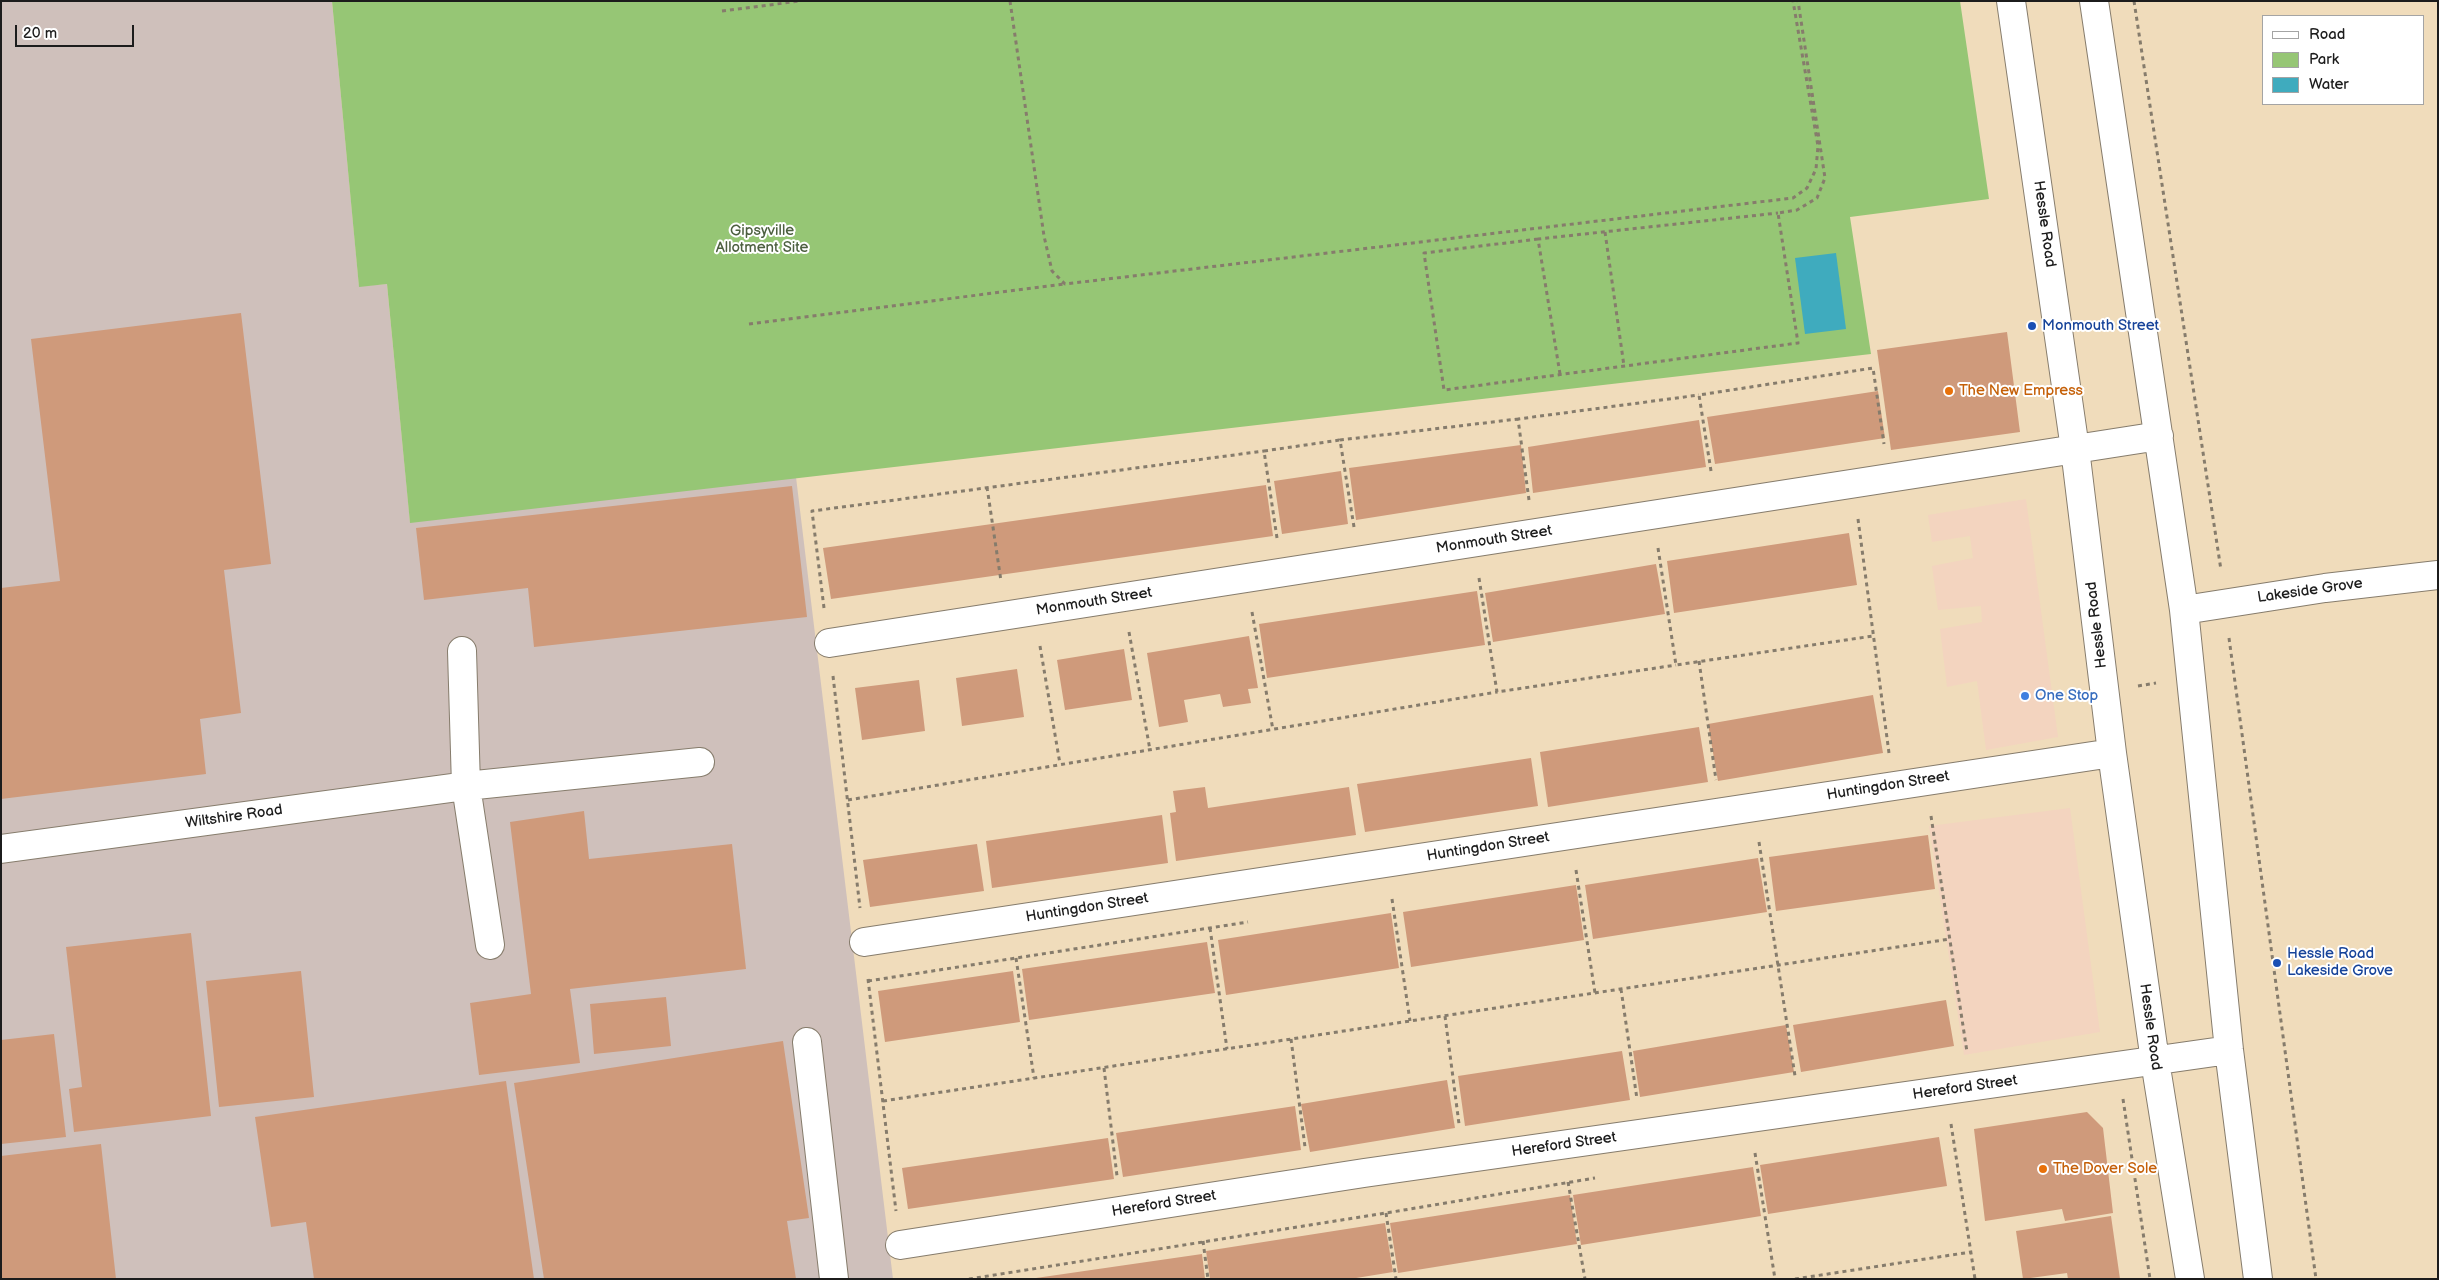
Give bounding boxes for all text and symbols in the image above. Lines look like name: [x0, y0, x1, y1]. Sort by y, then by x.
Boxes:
scale bar: [18, 15, 136, 47]
legend: [2262, 15, 2424, 105]
text: 20 m: [23, 24, 57, 43]
text: Road: [2309, 25, 2345, 44]
text: Park: [2309, 50, 2339, 69]
text: Water: [2309, 75, 2349, 94]
street label: Hessle Road: [2029, 180, 2059, 268]
park label: Gipsyville Allotment Site: [716, 222, 808, 257]
place label: Monmouth Street: [2042, 317, 2159, 335]
marker: Monmouth Street: [2026, 320, 2038, 332]
place label: The New Empress: [1959, 382, 2083, 400]
marker: The New Empress: [1943, 385, 1955, 397]
street label: Monmouth Street: [1435, 522, 1553, 558]
street label: Lakeside Grove: [2256, 575, 2364, 607]
street label: Hessle Road: [2083, 581, 2111, 669]
street label: Monmouth Street: [1035, 584, 1153, 620]
place label: One Stop: [2035, 687, 2098, 705]
marker: One Stop: [2019, 690, 2031, 702]
street label: Huntingdon Street: [1825, 767, 1951, 805]
street label: Wiltshire Road: [184, 801, 284, 833]
street label: Huntingdon Street: [1425, 828, 1551, 866]
street label: Huntingdon Street: [1024, 889, 1150, 927]
place label: Hessle Road Lakeside Grove: [2287, 945, 2393, 980]
marker: Hessle Road Lakeside Grove: [2271, 957, 2283, 969]
street label: Hessle Road: [2135, 983, 2165, 1071]
street label: Hereford Street: [1912, 1072, 2018, 1104]
street label: Hereford Street: [1511, 1129, 1617, 1161]
place label: The Dover Sole: [2053, 1160, 2157, 1178]
marker: The Dover Sole: [2037, 1163, 2049, 1175]
street label: Hereford Street: [1111, 1187, 1217, 1221]

